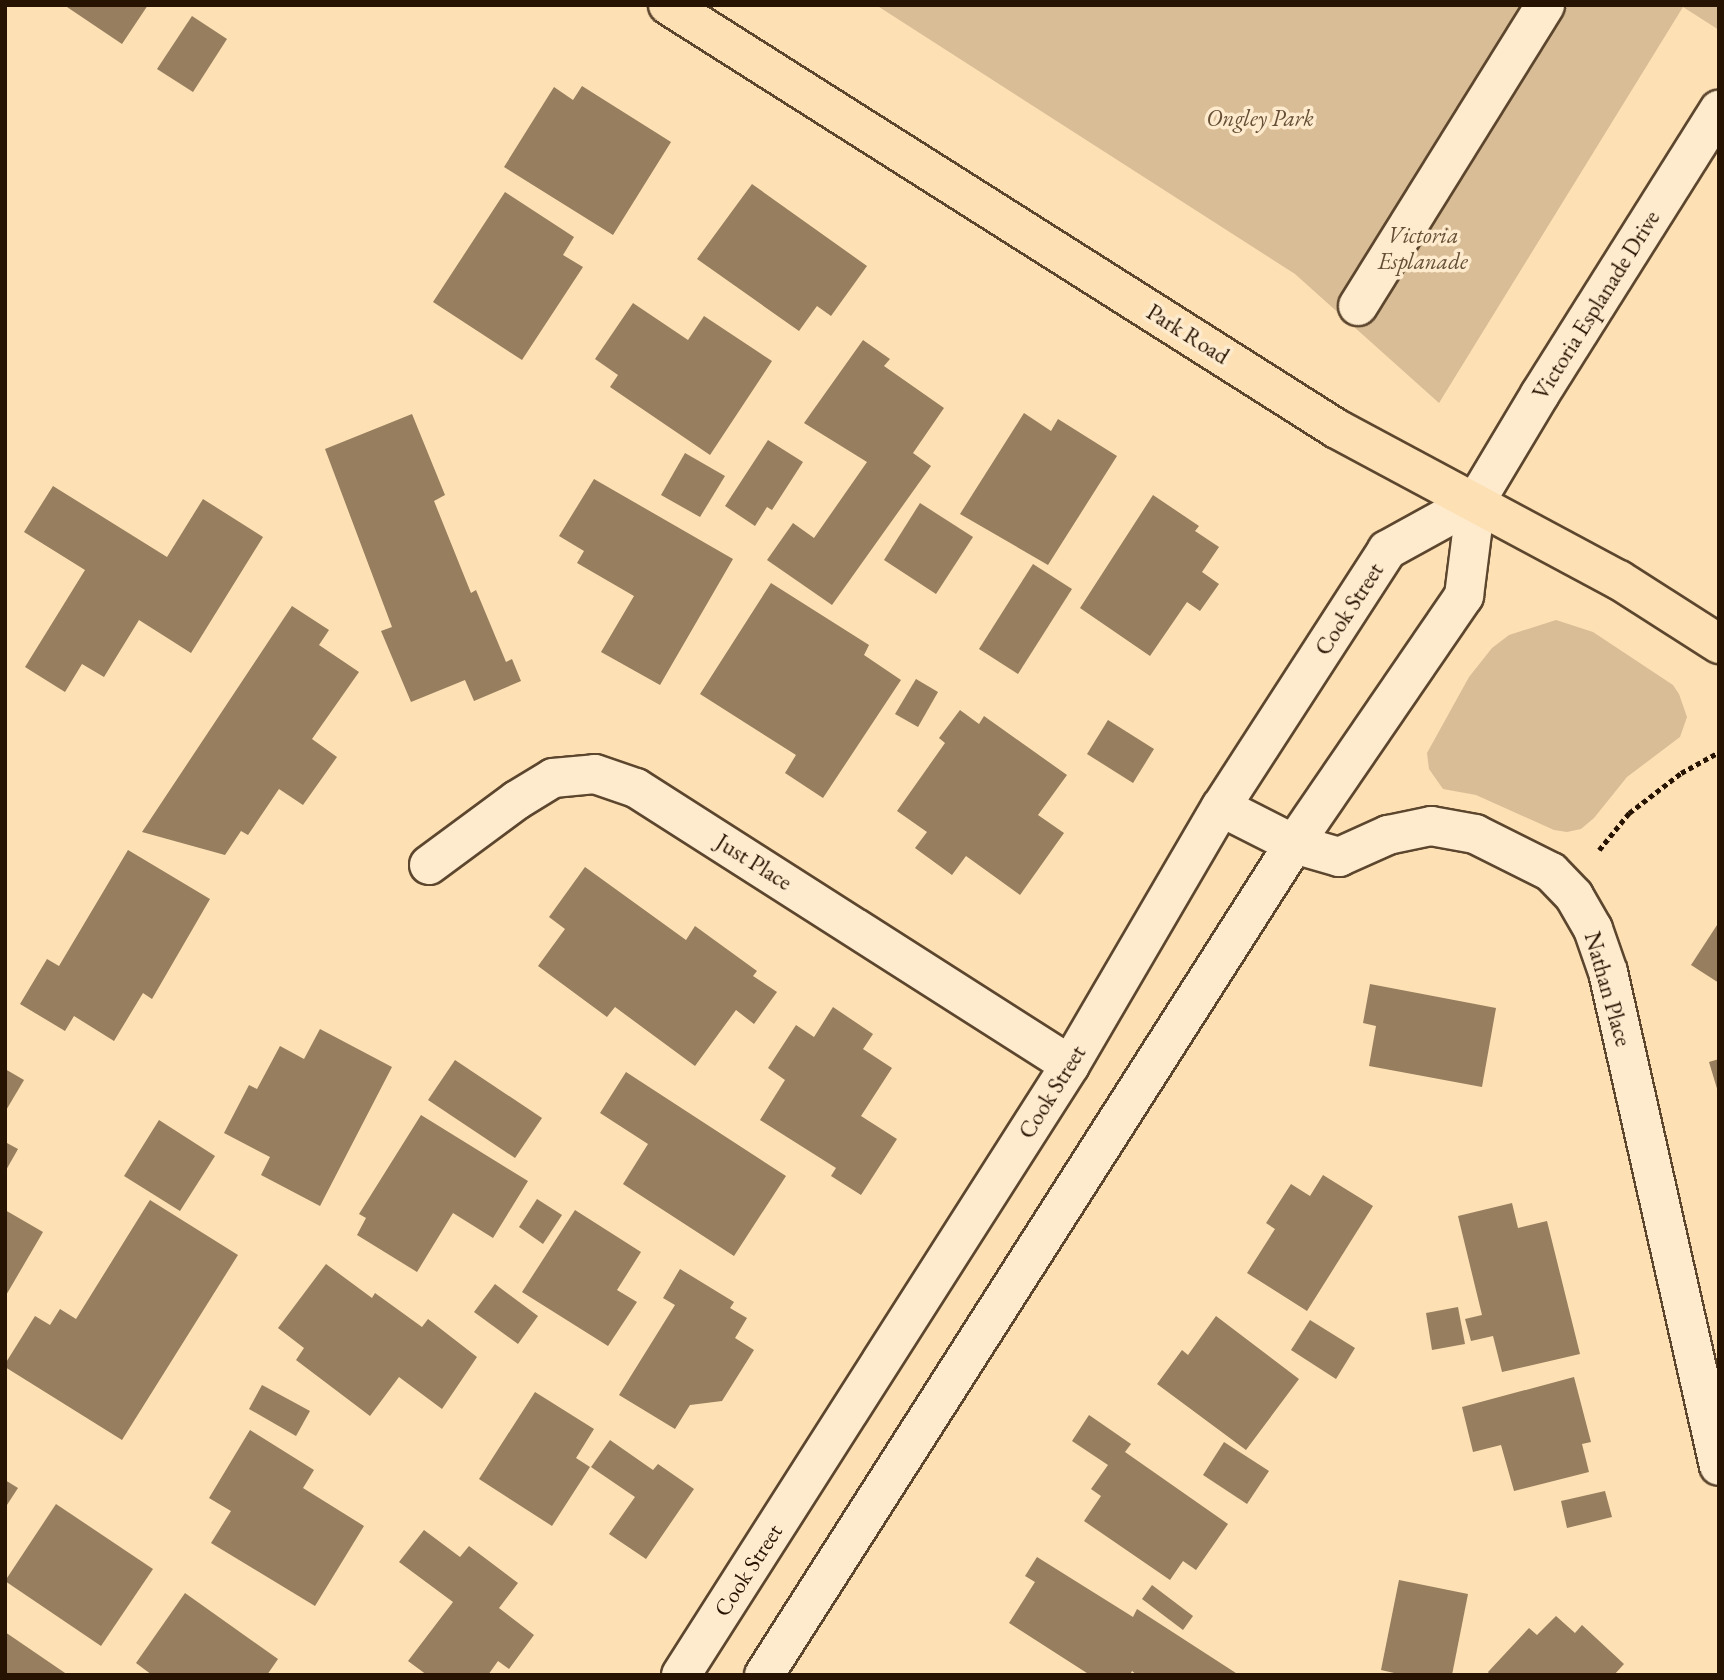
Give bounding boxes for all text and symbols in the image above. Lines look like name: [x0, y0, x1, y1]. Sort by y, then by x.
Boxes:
park label: Ongley Park: [1206, 104, 1314, 132]
street label: Victoria Esplanade Drive: [1527, 205, 1665, 405]
park label: Victoria Esplanade: [1378, 221, 1468, 275]
street label: Park Road: [1142, 298, 1234, 370]
street label: Cook Street: [1309, 558, 1389, 660]
street label: Just Place: [711, 828, 797, 896]
street label: Nathan Place: [1579, 929, 1637, 1049]
street label: Cook Street: [1013, 1040, 1091, 1144]
street label: Cook Street: [708, 1519, 788, 1621]

